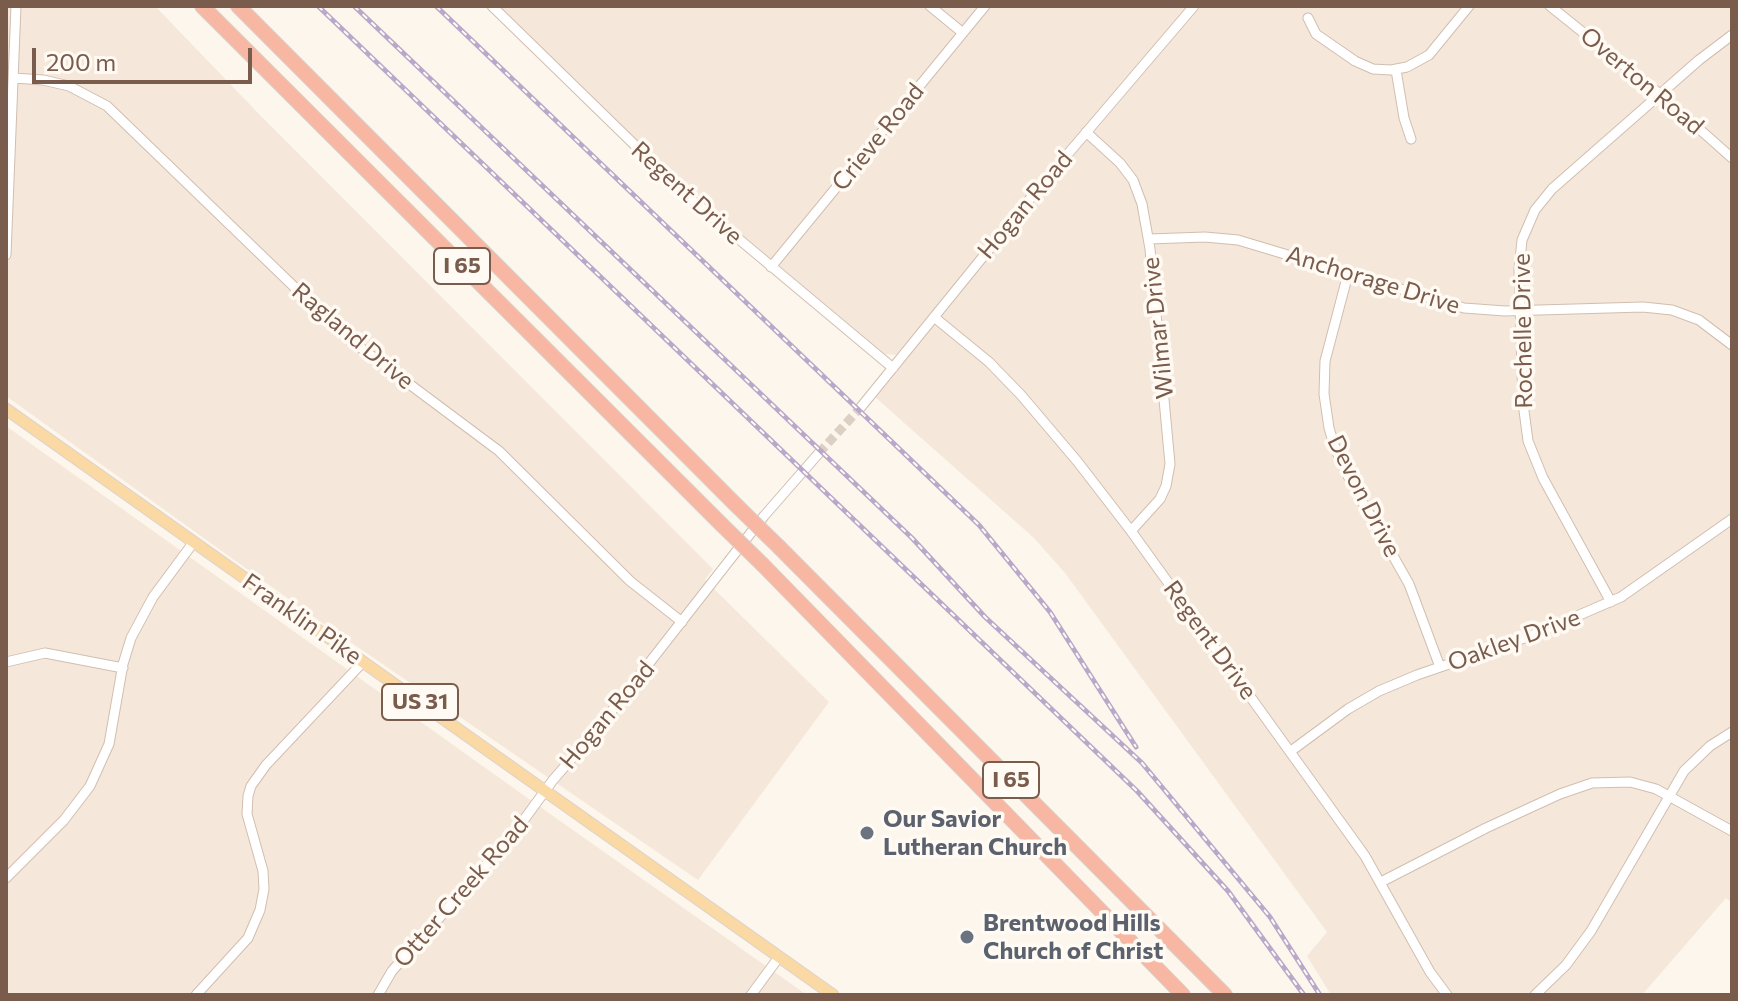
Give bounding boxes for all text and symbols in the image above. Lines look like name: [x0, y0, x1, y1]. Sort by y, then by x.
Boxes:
street label: Overton Road: [1574, 21, 1710, 141]
scale bar: [36, 32, 256, 82]
text: 200 m: [46, 47, 116, 76]
street label: Crieve Road: [826, 78, 930, 196]
street label: Regent Drive: [626, 136, 748, 250]
street label: Hogan Road: [972, 145, 1078, 265]
street label: Anchorage Drive: [1283, 240, 1463, 320]
road number: I 65: [434, 248, 490, 284]
street label: Rochelle Drive: [1507, 253, 1539, 409]
street label: Wilmar Drive: [1136, 256, 1180, 400]
street label: Ragland Drive: [286, 277, 420, 395]
street label: Devon Drive: [1321, 430, 1407, 562]
street label: Franklin Pike: [237, 567, 367, 671]
street label: Regent Drive: [1157, 575, 1263, 705]
street label: Oakley Drive: [1444, 603, 1584, 677]
street label: Hogan Road: [554, 655, 660, 775]
road number: US 31: [382, 684, 458, 720]
road number: I 65: [983, 762, 1039, 798]
place label: Our Savior Lutheran Church: [883, 805, 1067, 861]
street label: Otter Creek Road: [388, 811, 534, 973]
marker: Our Savior Lutheran Church: [858, 824, 876, 842]
place label: Brentwood Hills Church of Christ: [983, 909, 1163, 965]
marker: Brentwood Hills Church of Christ: [958, 928, 976, 946]

